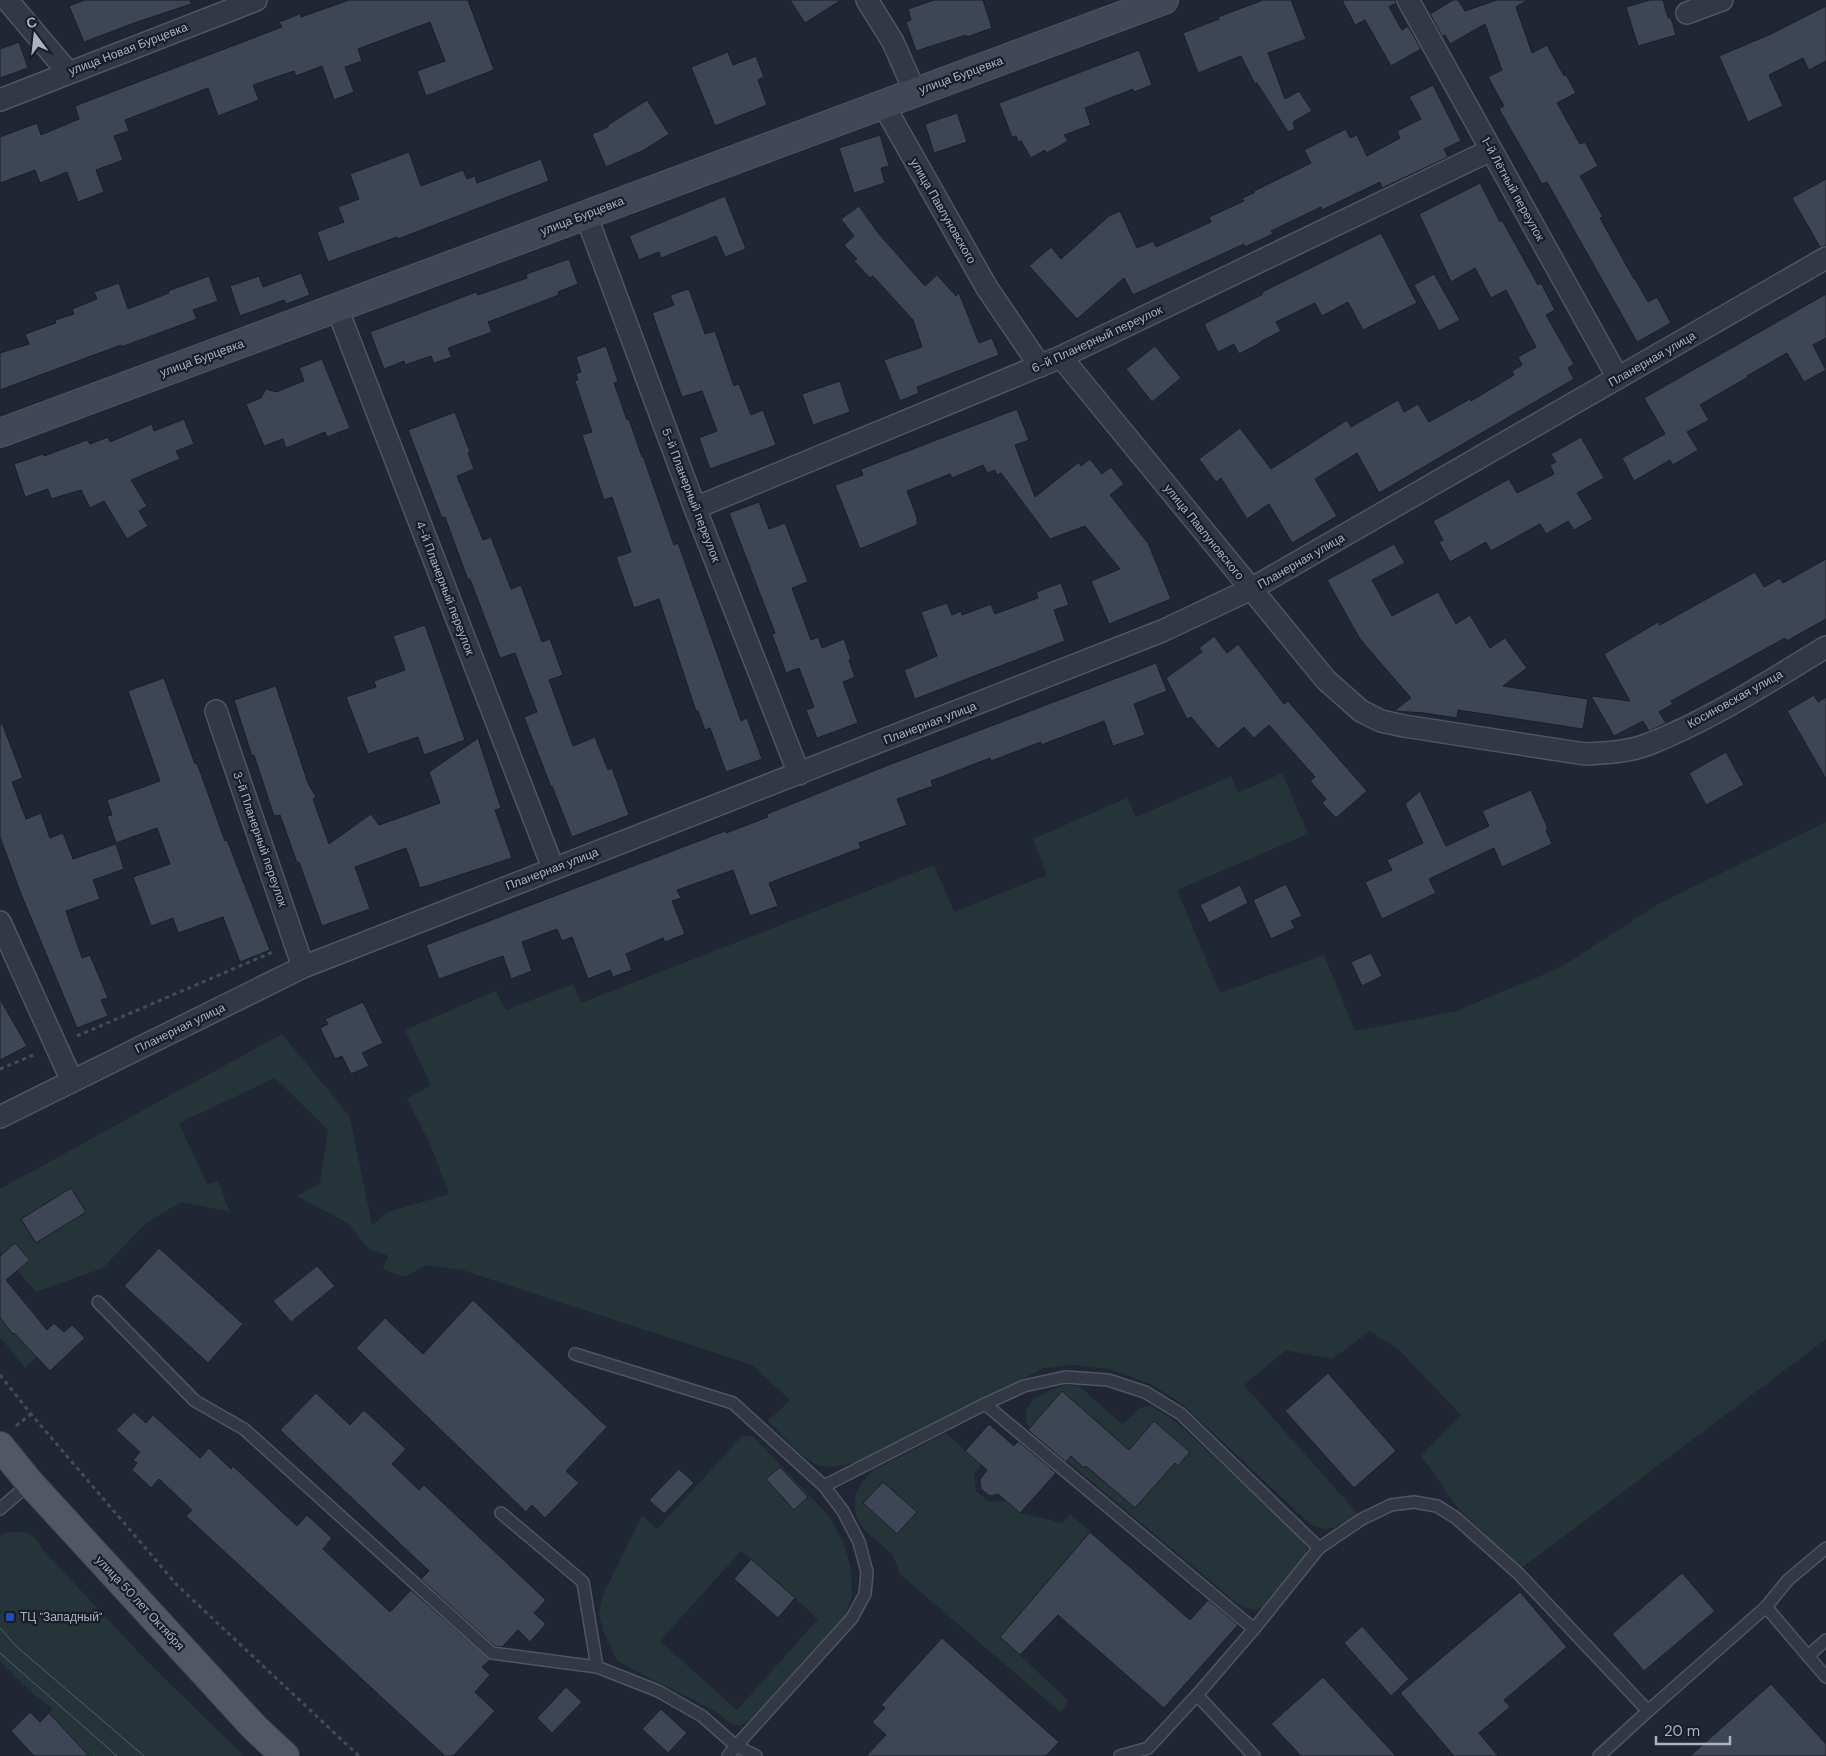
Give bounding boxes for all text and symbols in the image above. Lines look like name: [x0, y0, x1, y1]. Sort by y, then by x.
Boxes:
north arrow: [10, 10, 60, 60]
text: С: [24, 12, 39, 32]
street label: улица Новая Бурцевка: [66, 19, 190, 79]
street label: улица Бурцевка: [917, 52, 1006, 98]
street label: 1-й Лётный переулок: [1478, 134, 1549, 244]
street label: улица Павлуновского: [906, 155, 980, 267]
street label: улица Бурцевка: [538, 193, 626, 239]
street label: 6-й Планерный переулок: [1029, 301, 1166, 376]
street label: Планерная улица: [1605, 327, 1699, 390]
street label: улица Бурцевка: [158, 335, 247, 381]
street label: 5-й Планерный переулок: [658, 426, 724, 565]
street label: улица Павлуновского: [1160, 481, 1248, 584]
street label: 4-й Планерный переулок: [412, 519, 478, 658]
street label: Планерная улица: [1254, 529, 1348, 592]
street label: Косиновская улица: [1684, 666, 1786, 732]
street label: Планерная улица: [881, 698, 979, 748]
street label: 3-й Планерный переулок: [229, 769, 291, 909]
street label: Планерная улица: [503, 844, 601, 894]
street label: Планерная улица: [132, 999, 228, 1057]
street label: улица 50 лет Октября: [92, 1552, 188, 1654]
place label: ТЦ "Западный": [20, 1609, 103, 1625]
marker: ТЦ "Западный": [4, 1611, 16, 1623]
scale bar: [1656, 1714, 1730, 1746]
text: 20 m: [1664, 1721, 1700, 1741]

